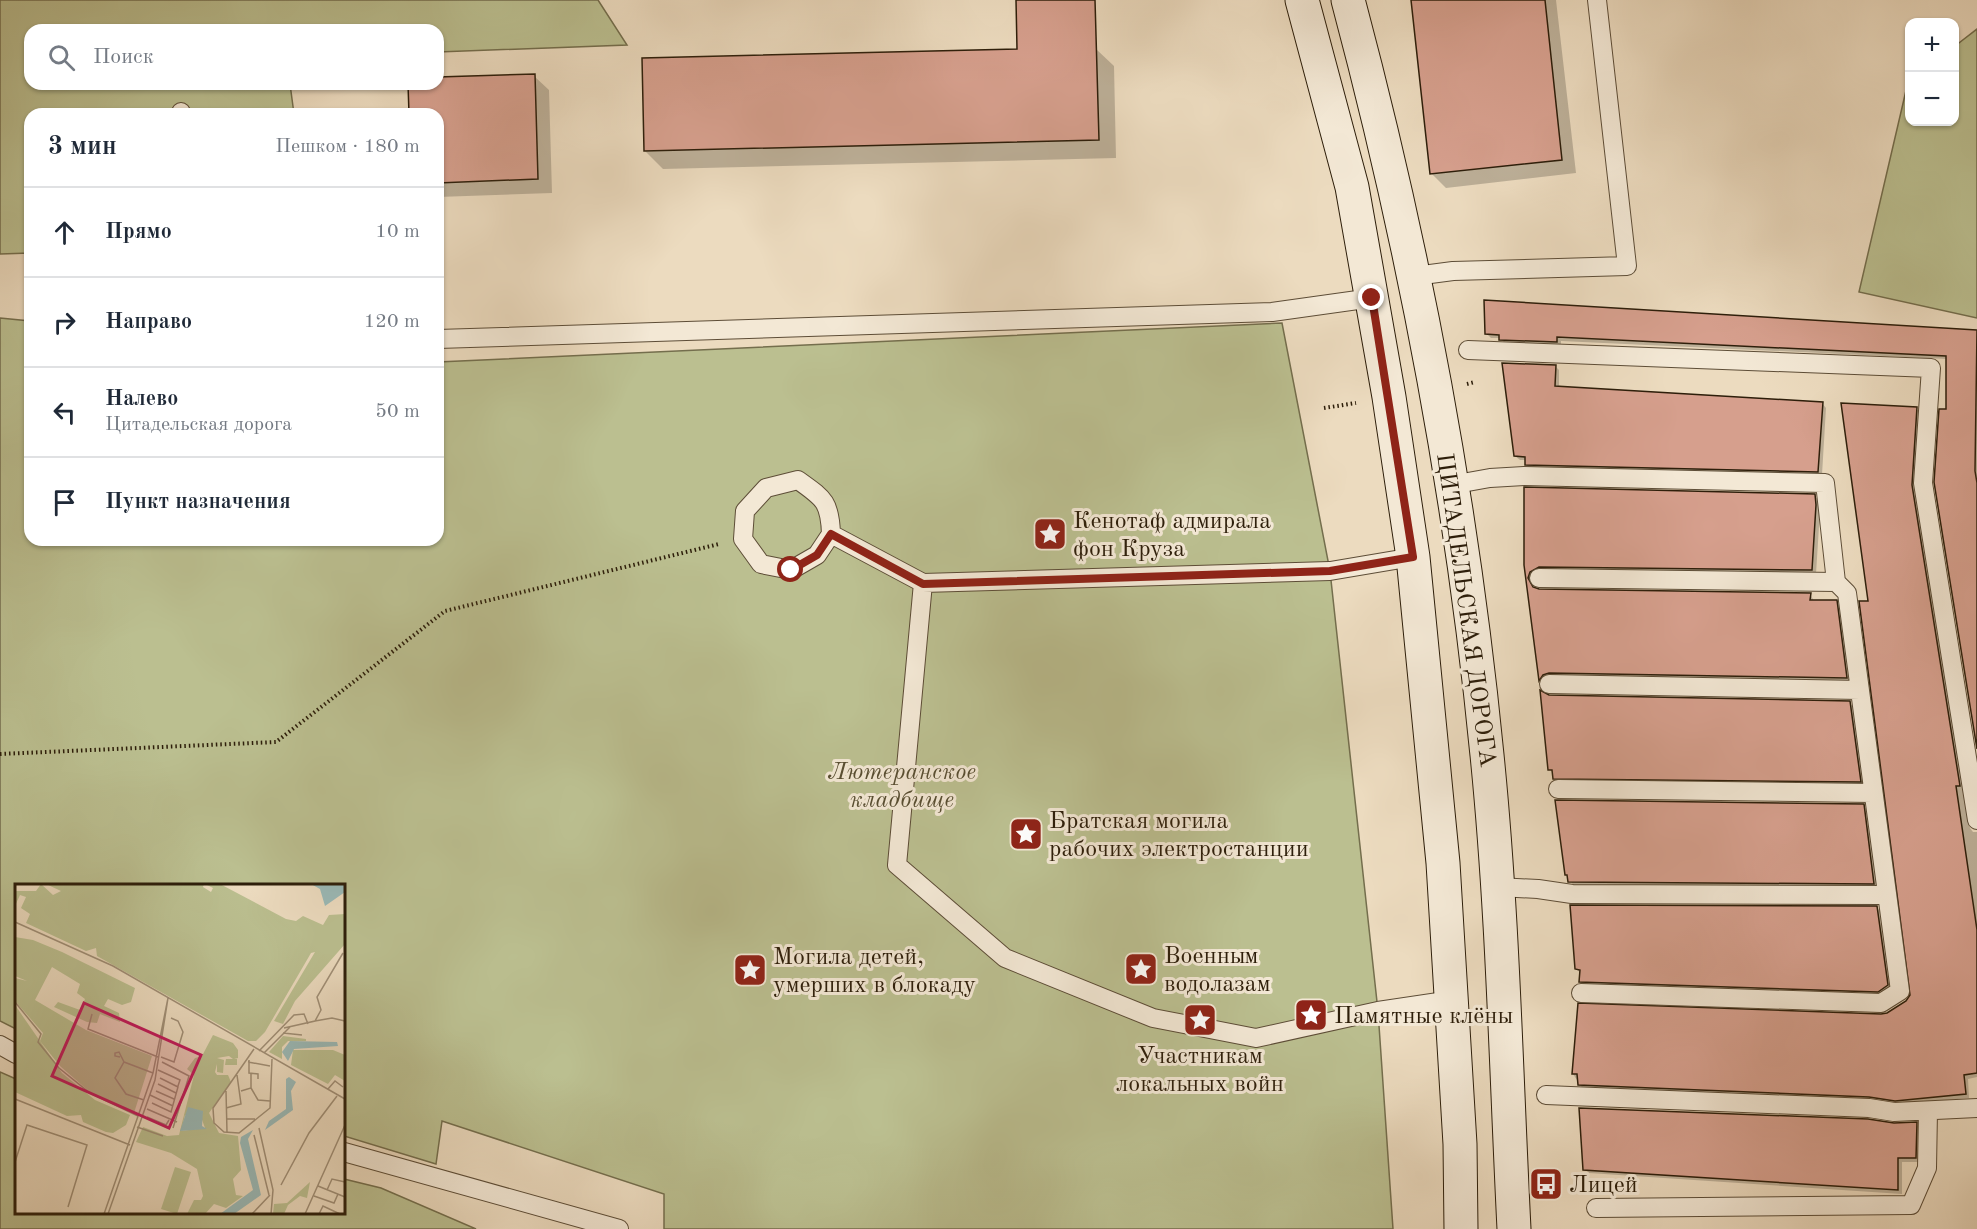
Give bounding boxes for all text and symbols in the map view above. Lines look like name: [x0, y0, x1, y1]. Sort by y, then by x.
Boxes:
map controls: [1905, 18, 1959, 126]
button: +: [1905, 18, 1959, 72]
search box: [24, 24, 444, 90]
icon: search: [45, 41, 78, 74]
text: Поиск: [93, 46, 154, 68]
button: −: [1905, 72, 1959, 126]
text: 3 мин: [48, 134, 117, 160]
text: Пешком · 180 m: [275, 137, 420, 157]
icon: ahead: [48, 216, 81, 249]
text: Прямо: [105, 221, 172, 243]
text: 10 m: [375, 222, 420, 242]
route end: [1358, 284, 1384, 310]
icon: right: [48, 306, 81, 339]
text: Направо: [105, 311, 192, 333]
text: 120 m: [364, 312, 420, 332]
text: Налево: [105, 388, 178, 410]
icon: left: [48, 396, 81, 429]
text: 50 m: [375, 402, 420, 422]
text: Цитадельская дорога: [105, 415, 292, 435]
street label: ЦИТАДЕЛЬСКАЯ ДОРОГА: [1431, 452, 1499, 769]
icon: arrive: [48, 486, 81, 519]
text: Пункт назначения: [105, 491, 291, 513]
place label: Кенотаф адмирала фон Круза: [1073, 510, 1271, 562]
place icon: Кенотаф адмирала фон Круза: [1032, 516, 1068, 552]
route start: [777, 556, 803, 582]
park label: Лютеранское кладбище: [828, 761, 976, 813]
place label: Братская могила рабочих электростанции: [1049, 810, 1309, 862]
place icon: Братская могила рабочих электростанции: [1008, 816, 1044, 852]
inset map: [15, 884, 345, 1214]
place label: Военным водолазам: [1164, 945, 1270, 997]
place label: Могила детей, умерших в блокаду: [773, 946, 976, 998]
place icon: Военным водолазам: [1123, 951, 1159, 987]
place icon: Могила детей, умерших в блокаду: [732, 952, 768, 988]
place icon: Памятные клёны: [1293, 997, 1329, 1033]
place icon: Участникам локальных войн: [1182, 1002, 1218, 1038]
place label: Памятные клёны: [1334, 1005, 1513, 1029]
place label: Участникам локальных войн: [1116, 1045, 1284, 1097]
bus stop icon: Лицей: [1528, 1166, 1564, 1202]
place label: Лицей: [1569, 1174, 1638, 1198]

